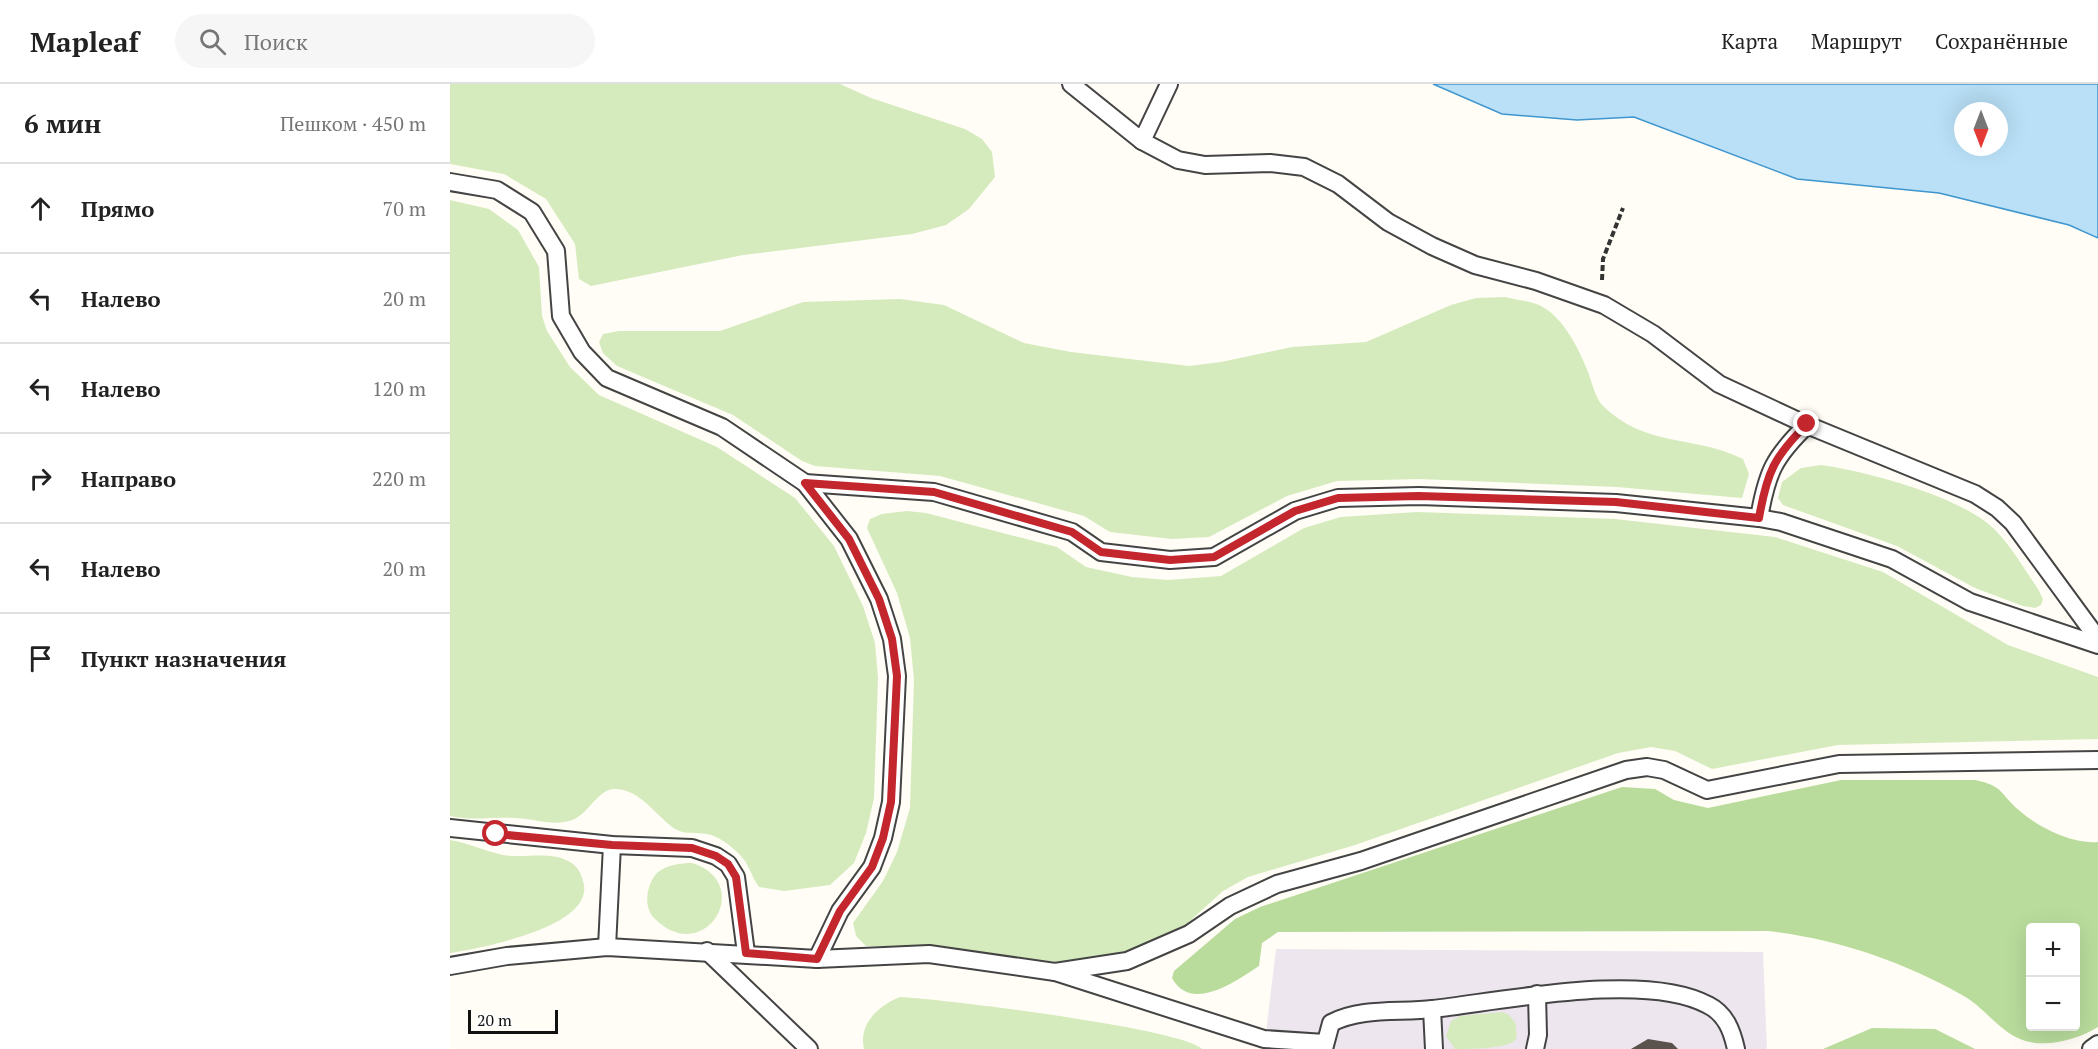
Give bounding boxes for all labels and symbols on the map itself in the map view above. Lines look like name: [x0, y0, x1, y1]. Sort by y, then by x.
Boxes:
north arrow: [1954, 102, 2008, 156]
route end: [1793, 410, 1819, 436]
route start: [482, 820, 508, 846]
scale bar: [468, 1007, 558, 1034]

